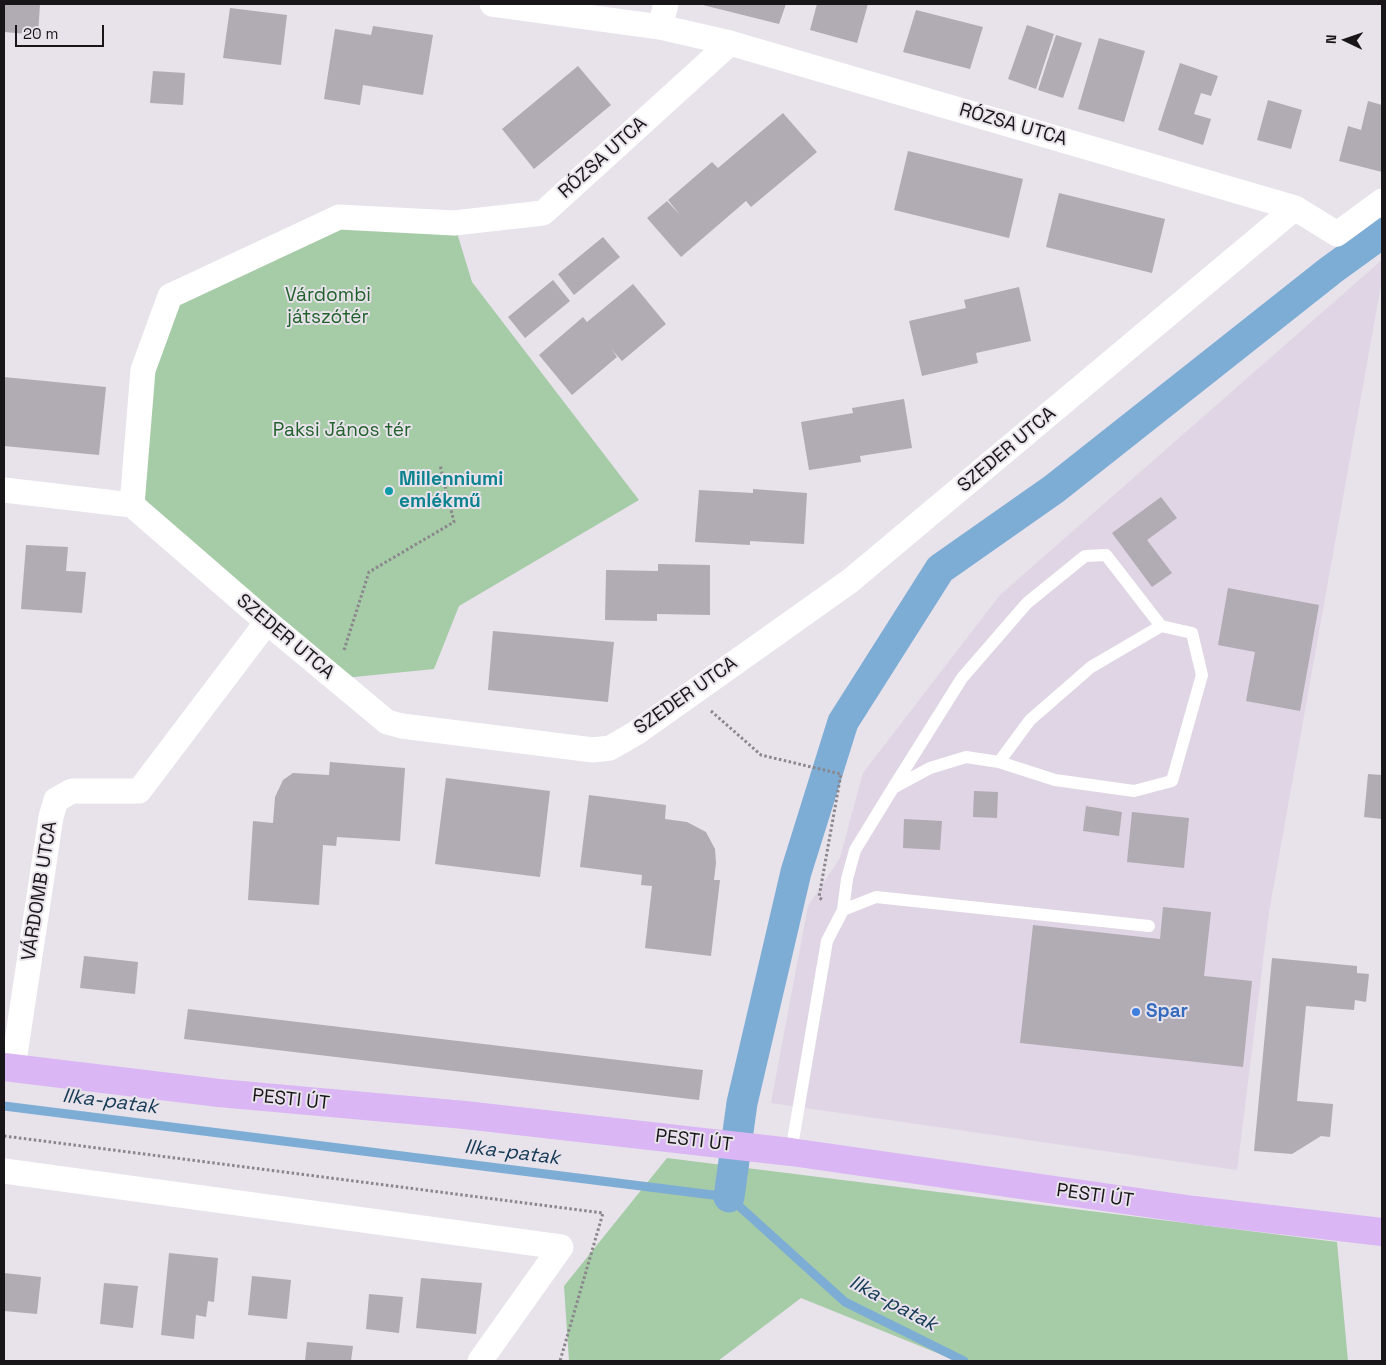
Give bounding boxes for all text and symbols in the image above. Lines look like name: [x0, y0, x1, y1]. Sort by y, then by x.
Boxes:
scale bar: [18, 15, 106, 47]
north arrow: [1321, 15, 1371, 65]
text: 20 m: [23, 24, 58, 43]
text: N: [1322, 34, 1340, 44]
street label: RÓZSA UTCA: [957, 99, 1069, 151]
street label: RÓZSA UTCA: [554, 112, 652, 204]
park label: Várdombi játszótér: [285, 285, 371, 329]
street label: SZEDER UTCA: [953, 402, 1061, 498]
park label: Paksi János tér: [273, 420, 411, 442]
place label: Millenniumi emlékmű: [399, 469, 503, 513]
marker: Millenniumi emlékmű: [383, 485, 395, 497]
street label: SZEDER UTCA: [231, 589, 339, 685]
street label: SZEDER UTCA: [630, 652, 742, 740]
street label: VÁRDOMB UTCA: [18, 819, 62, 963]
place label: Spar: [1146, 1001, 1188, 1023]
marker: Spar: [1130, 1006, 1142, 1018]
water label: Ilka-patak: [61, 1084, 159, 1120]
street label: PESTI ÚT: [251, 1085, 331, 1115]
street label: PESTI ÚT: [654, 1125, 734, 1157]
water label: Ilka-patak: [463, 1135, 561, 1171]
street label: PESTI ÚT: [1055, 1179, 1135, 1213]
water label: Ilka-patak: [845, 1271, 941, 1337]

